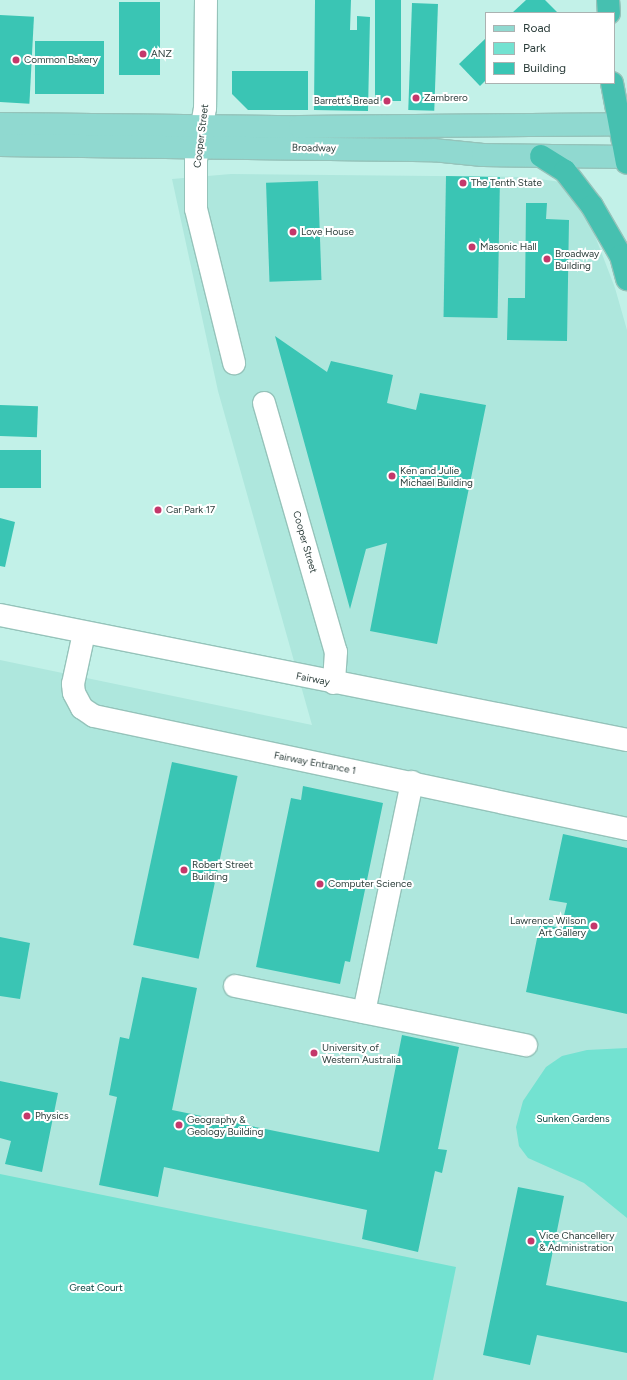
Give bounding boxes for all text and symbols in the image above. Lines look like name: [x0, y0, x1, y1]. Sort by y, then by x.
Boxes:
legend: [485, 12, 615, 84]
text: Road: [523, 21, 551, 35]
text: Park: [523, 41, 546, 55]
place label: ANZ: [151, 48, 172, 60]
marker: ANZ: [138, 49, 148, 59]
place label: Common Bakery: [24, 54, 98, 66]
marker: Common Bakery: [11, 55, 21, 65]
text: Building: [523, 61, 566, 75]
place label: Zambrero: [424, 92, 468, 104]
marker: Zambrero: [411, 93, 421, 103]
place label: Barrett’s Bread: [314, 95, 379, 107]
marker: Barrett’s Bread: [382, 96, 392, 106]
street label: Cooper Street: [191, 103, 211, 169]
street label: Broadway: [292, 142, 336, 154]
place label: The Tenth State: [471, 177, 542, 189]
marker: The Tenth State: [458, 178, 468, 188]
place label: Love House: [301, 226, 354, 238]
marker: Love House: [288, 227, 298, 237]
place label: Masonic Hall: [480, 241, 537, 253]
marker: Masonic Hall: [467, 242, 477, 252]
place label: Broadway Building: [555, 247, 599, 270]
marker: Broadway Building: [542, 254, 552, 264]
place label: Ken and Julie Michael Building: [400, 464, 473, 488]
marker: Ken and Julie Michael Building: [387, 471, 397, 481]
place label: Car Park 17: [166, 504, 215, 516]
marker: Car Park 17: [153, 505, 163, 515]
street label: Cooper Street: [290, 510, 320, 574]
street label: Fairway: [295, 670, 331, 688]
street label: Fairway Entrance 1: [273, 749, 357, 777]
place label: Robert Street Building: [192, 858, 253, 882]
marker: Robert Street Building: [179, 865, 189, 875]
place label: Computer Science: [328, 878, 412, 890]
marker: Computer Science: [315, 879, 325, 889]
place label: Lawrence Wilson Art Gallery: [510, 914, 586, 938]
marker: Lawrence Wilson Art Gallery: [589, 921, 599, 931]
place label: University of Western Australia: [322, 1041, 401, 1064]
marker: University of Western Australia: [309, 1048, 319, 1058]
place label: Physics: [35, 1110, 69, 1122]
marker: Physics: [22, 1111, 32, 1121]
place label: Geography & Geology Building: [187, 1113, 263, 1136]
park label: Sunken Gardens: [536, 1113, 610, 1125]
marker: Geography & Geology Building: [174, 1120, 184, 1130]
place label: Vice Chancellery & Administration: [539, 1229, 614, 1252]
marker: Vice Chancellery & Administration: [526, 1236, 536, 1246]
park label: Great Court: [69, 1282, 123, 1294]

